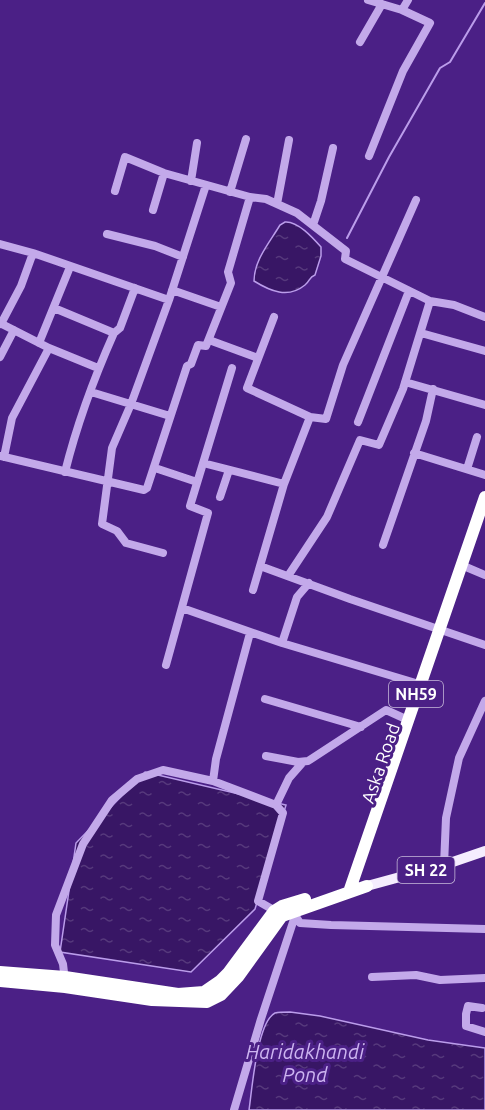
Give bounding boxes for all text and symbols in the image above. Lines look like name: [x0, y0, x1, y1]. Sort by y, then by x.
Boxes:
road number: NH59: [389, 681, 443, 707]
street label: Aska Road: [357, 720, 403, 806]
road number: SH 22: [398, 857, 454, 883]
water label: Haridakhandi Pond: [246, 1040, 365, 1086]

